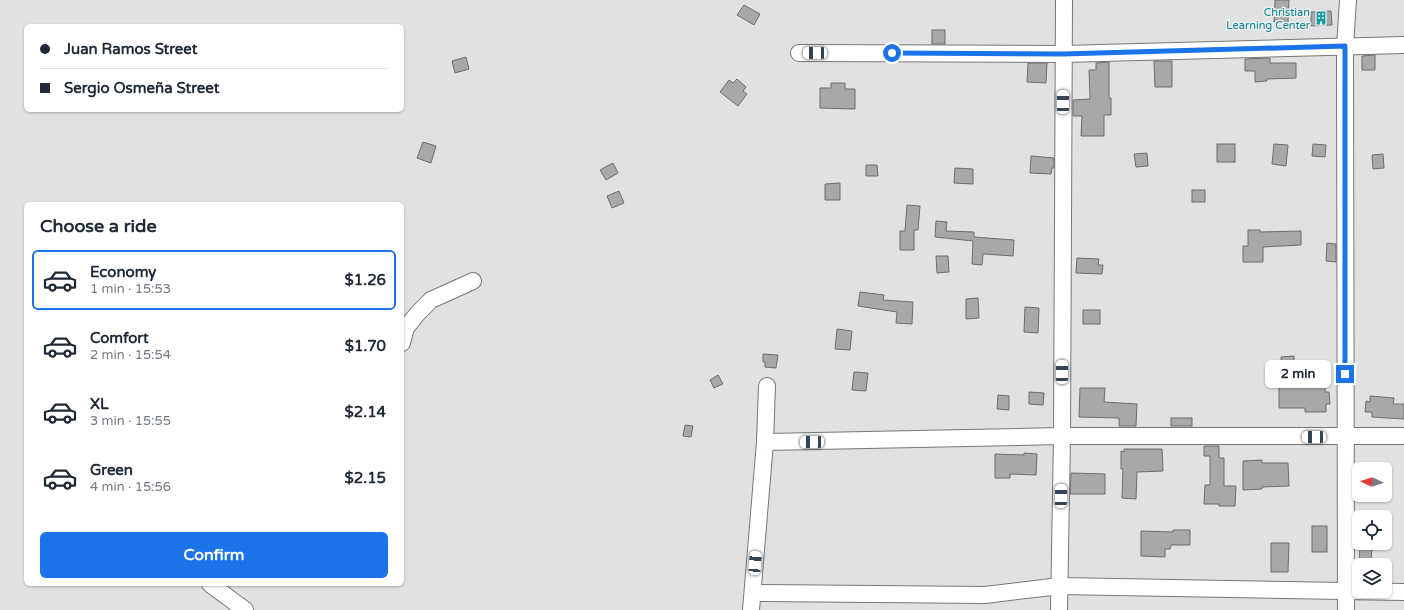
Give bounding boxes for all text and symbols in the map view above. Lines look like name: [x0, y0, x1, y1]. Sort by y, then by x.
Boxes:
place label: Christian Learning Center: [1226, 6, 1311, 32]
building icon: Christian Learning Center: [1313, 10, 1329, 26]
text: Juan Ramos Street: [64, 40, 198, 58]
route start: [883, 44, 901, 62]
car: [803, 47, 827, 59]
text: Sergio Osmeña Street: [64, 79, 219, 97]
car: [1057, 90, 1069, 114]
text: Choose a ride: [40, 215, 157, 237]
icon: car: [42, 262, 78, 298]
text: Economy: [90, 263, 156, 281]
text: $1.26: [345, 271, 386, 289]
text: 1 min · 15:53: [90, 281, 171, 297]
icon: car: [42, 328, 78, 364]
text: Comfort: [90, 329, 149, 347]
text: $1.70: [345, 337, 386, 355]
text: 2 min · 15:54: [90, 347, 171, 363]
car: [1056, 360, 1068, 384]
callout: 2 min: [1265, 360, 1331, 388]
route end: [1336, 365, 1354, 383]
text: 2 min: [1281, 366, 1315, 382]
icon: car: [42, 394, 78, 430]
text: XL: [90, 395, 109, 413]
text: $2.14: [345, 403, 386, 421]
text: 3 min · 15:55: [90, 413, 171, 429]
car: [1302, 431, 1326, 443]
car: [800, 436, 824, 448]
icon: car: [42, 460, 78, 496]
text: Green: [90, 461, 133, 479]
north arrow: [1352, 462, 1392, 502]
map controls: [1352, 462, 1392, 598]
text: $2.15: [345, 469, 386, 487]
text: 4 min · 15:56: [90, 479, 171, 495]
car: [1055, 484, 1067, 508]
button: locate: [1352, 510, 1392, 550]
button: Confirm: [40, 532, 388, 578]
car: [748, 551, 762, 575]
button: layers: [1352, 558, 1392, 598]

